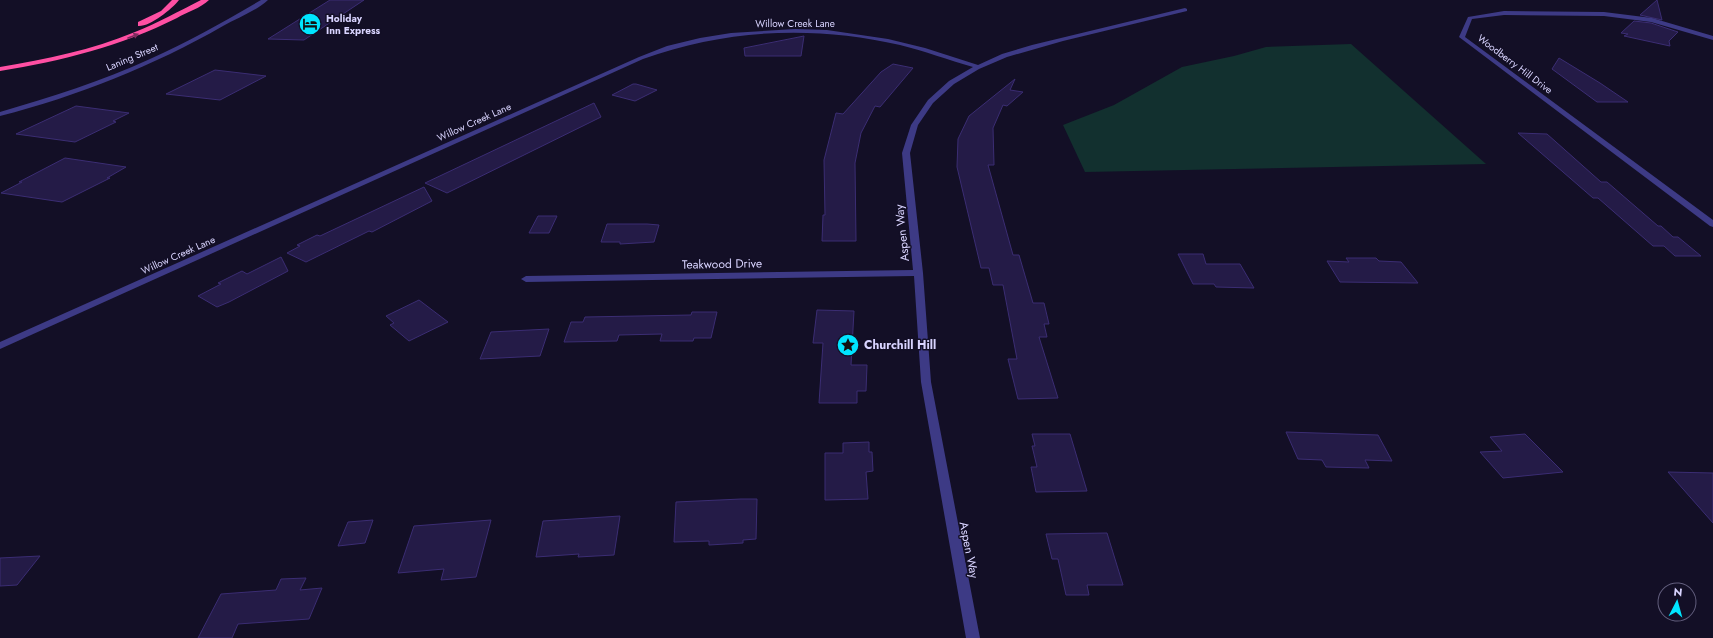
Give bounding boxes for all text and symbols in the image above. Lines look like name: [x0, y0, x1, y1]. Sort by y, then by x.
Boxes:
hotel icon: Holiday Inn Express: [297, 11, 323, 37]
place label: Holiday Inn Express: [326, 11, 380, 38]
street label: Willow Creek Lane: [755, 16, 835, 31]
street label: Woodberry Hill Drive: [1474, 31, 1556, 97]
one-way arrow: [127, 32, 139, 38]
street label: Laning Street: [104, 39, 161, 75]
street label: Willow Creek Lane: [435, 99, 513, 145]
street label: Aspen Way: [890, 203, 914, 262]
street label: Willow Creek Lane: [139, 232, 217, 278]
street label: Teakwood Drive: [682, 254, 762, 274]
place icon: Churchill Hill: [835, 332, 861, 358]
place label: Churchill Hill: [864, 336, 936, 354]
street label: Aspen Way: [955, 520, 983, 581]
north arrow: [1657, 582, 1697, 622]
text: N: [1673, 584, 1683, 600]

